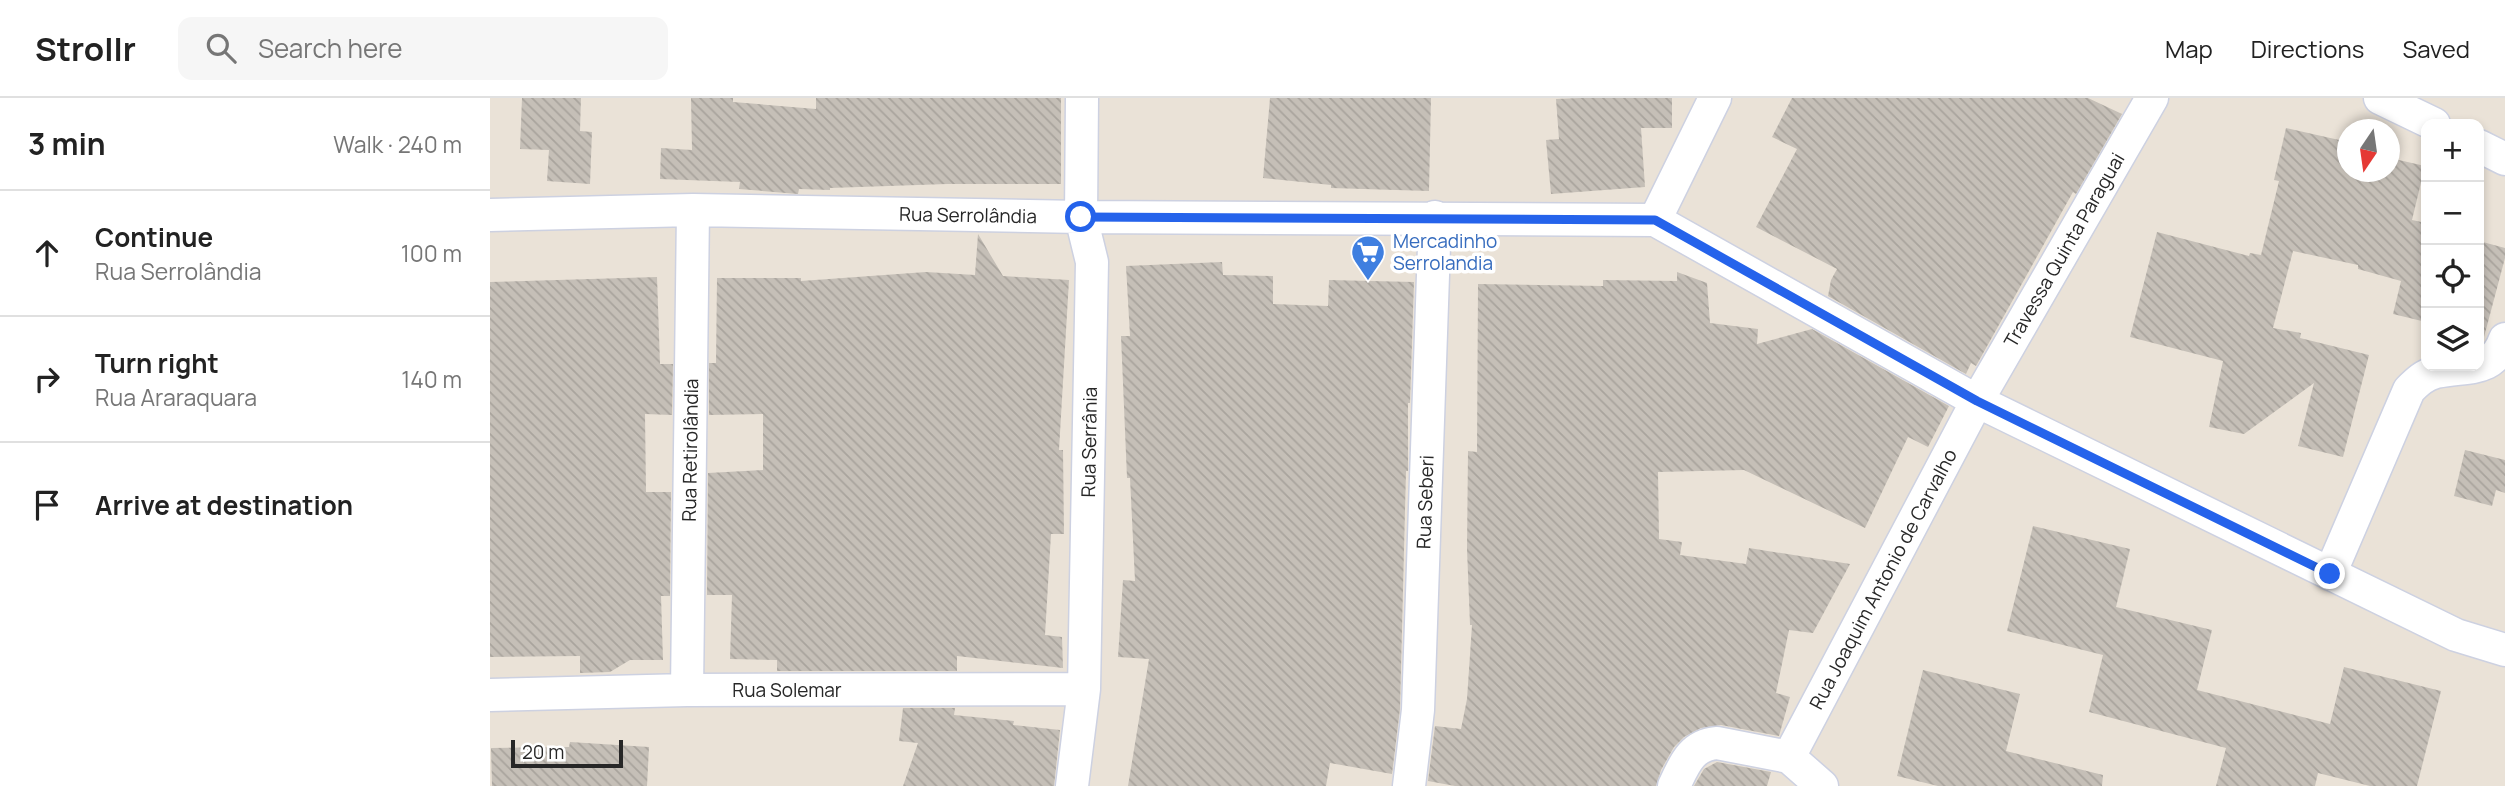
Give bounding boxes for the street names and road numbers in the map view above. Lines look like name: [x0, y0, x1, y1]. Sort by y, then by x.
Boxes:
street label: Travessa Quinta Paraguai: [1998, 148, 2130, 352]
street label: Rua Serrolândia: [899, 201, 1037, 229]
street label: Rua Retirolândia: [676, 378, 704, 522]
street label: Rua Serrânia: [1075, 386, 1103, 498]
street label: Rua Joaquim Antonio de Carvalho: [1803, 444, 1963, 714]
street label: Rua Seberi: [1410, 455, 1440, 549]
street label: Rua Solemar: [732, 677, 842, 703]

